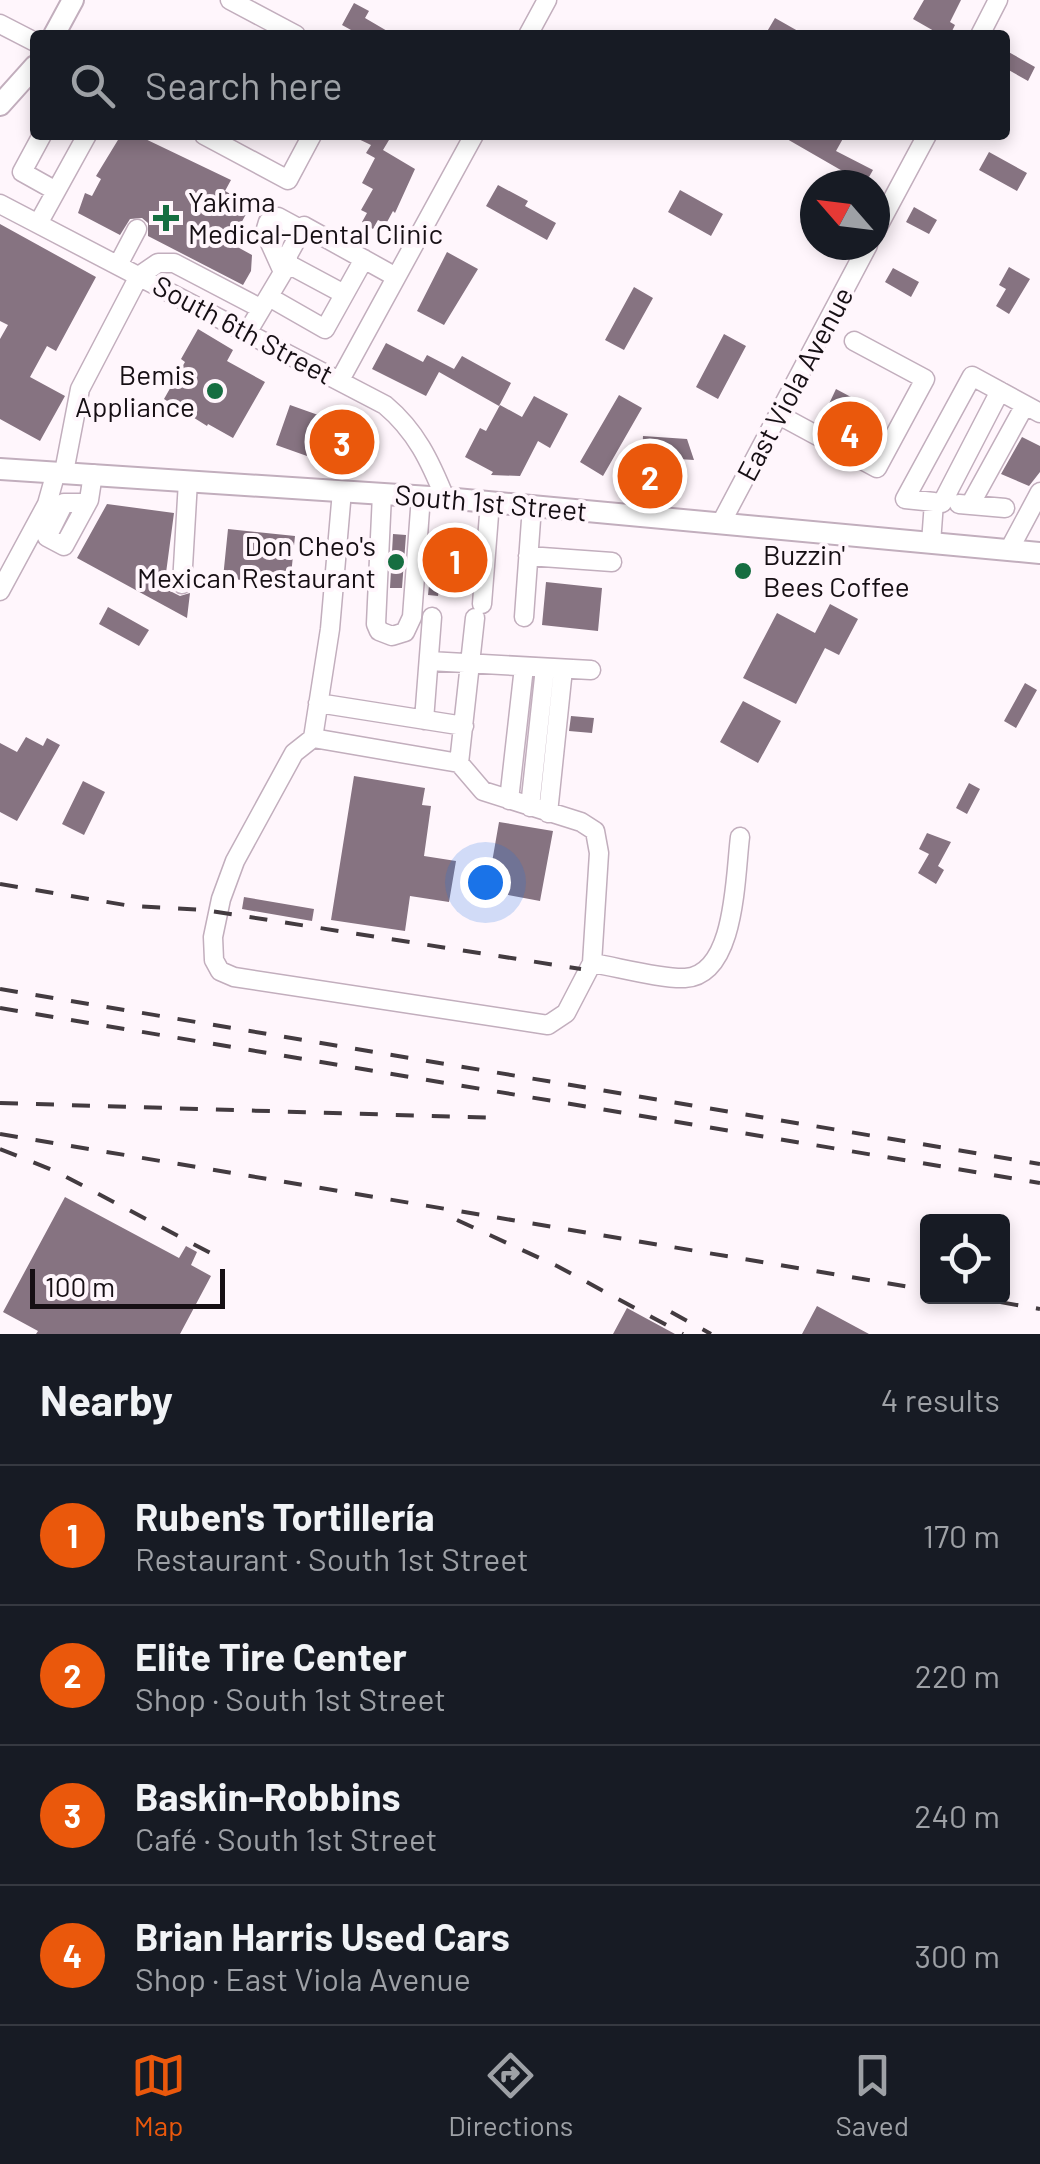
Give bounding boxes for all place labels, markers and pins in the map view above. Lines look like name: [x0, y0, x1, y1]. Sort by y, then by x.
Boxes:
place label: Yakima Medical-Dental Clinic: [188, 184, 443, 250]
marker: Yakima Medical-Dental Clinic: [153, 205, 179, 231]
place label: Bemis Appliance: [75, 357, 195, 423]
marker: Bemis Appliance: [204, 380, 226, 402]
pin: 4: [818, 396, 882, 472]
pin: 3: [310, 404, 374, 480]
pin: 2: [618, 438, 682, 514]
pin: 1: [422, 522, 488, 598]
place label: Don Cheo's Mexican Restaurant: [137, 528, 376, 594]
place label: Buzzin' Bees Coffee: [763, 537, 910, 603]
marker: Don Cheo's Mexican Restaurant: [385, 551, 407, 573]
marker: Buzzin' Bees Coffee: [732, 560, 754, 582]

